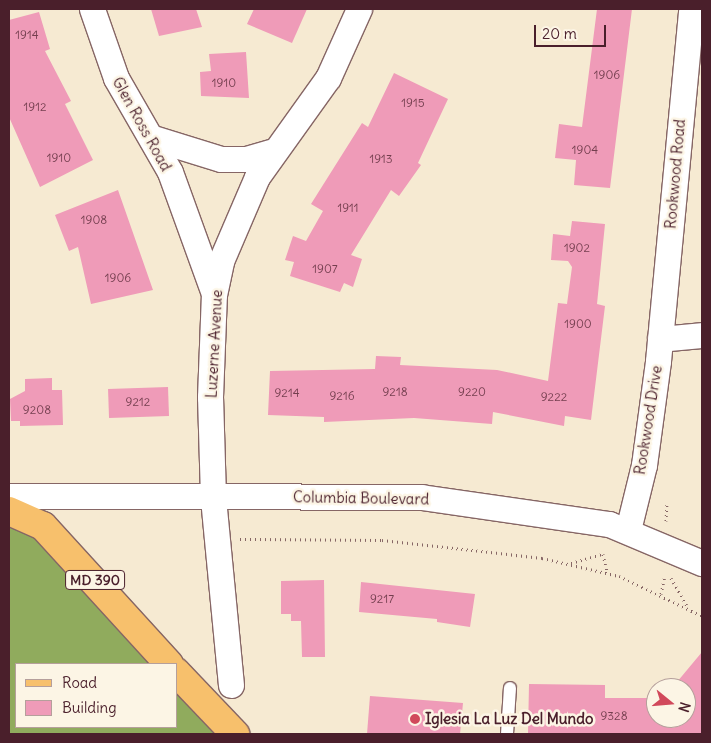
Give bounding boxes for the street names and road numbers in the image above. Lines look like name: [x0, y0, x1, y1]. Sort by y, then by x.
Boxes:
street label: Glen Ross Road: [109, 74, 175, 174]
street label: Rookwood Road: [661, 118, 689, 230]
street label: Luzerne Avenue: [202, 289, 226, 399]
street label: Rookwood Drive: [630, 364, 666, 476]
street label: Columbia Boulevard: [293, 488, 429, 508]
road number: MD 390: [65, 568, 125, 592]

